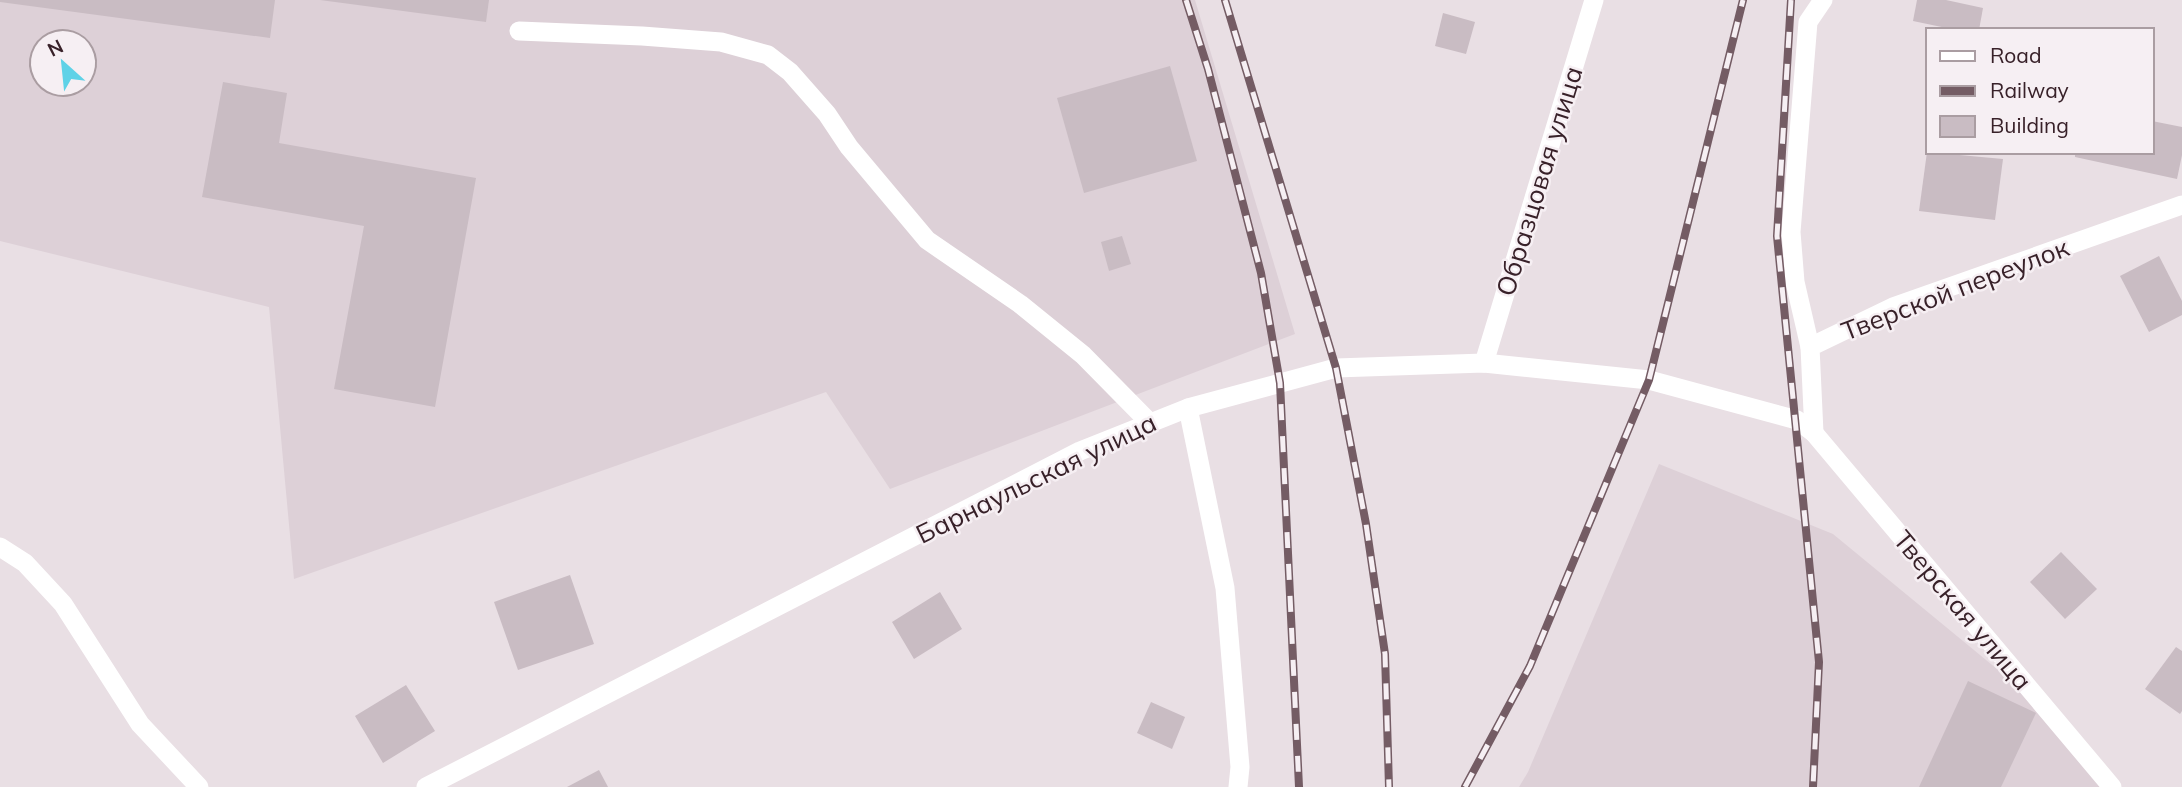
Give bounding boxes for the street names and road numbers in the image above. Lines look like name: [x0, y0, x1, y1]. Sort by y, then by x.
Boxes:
street label: Образцовая улица: [1488, 62, 1590, 300]
street label: Тверской переулок: [1837, 230, 2073, 348]
street label: Барнаульская улица: [910, 405, 1162, 551]
street label: Тверская улица: [1887, 523, 2039, 697]

